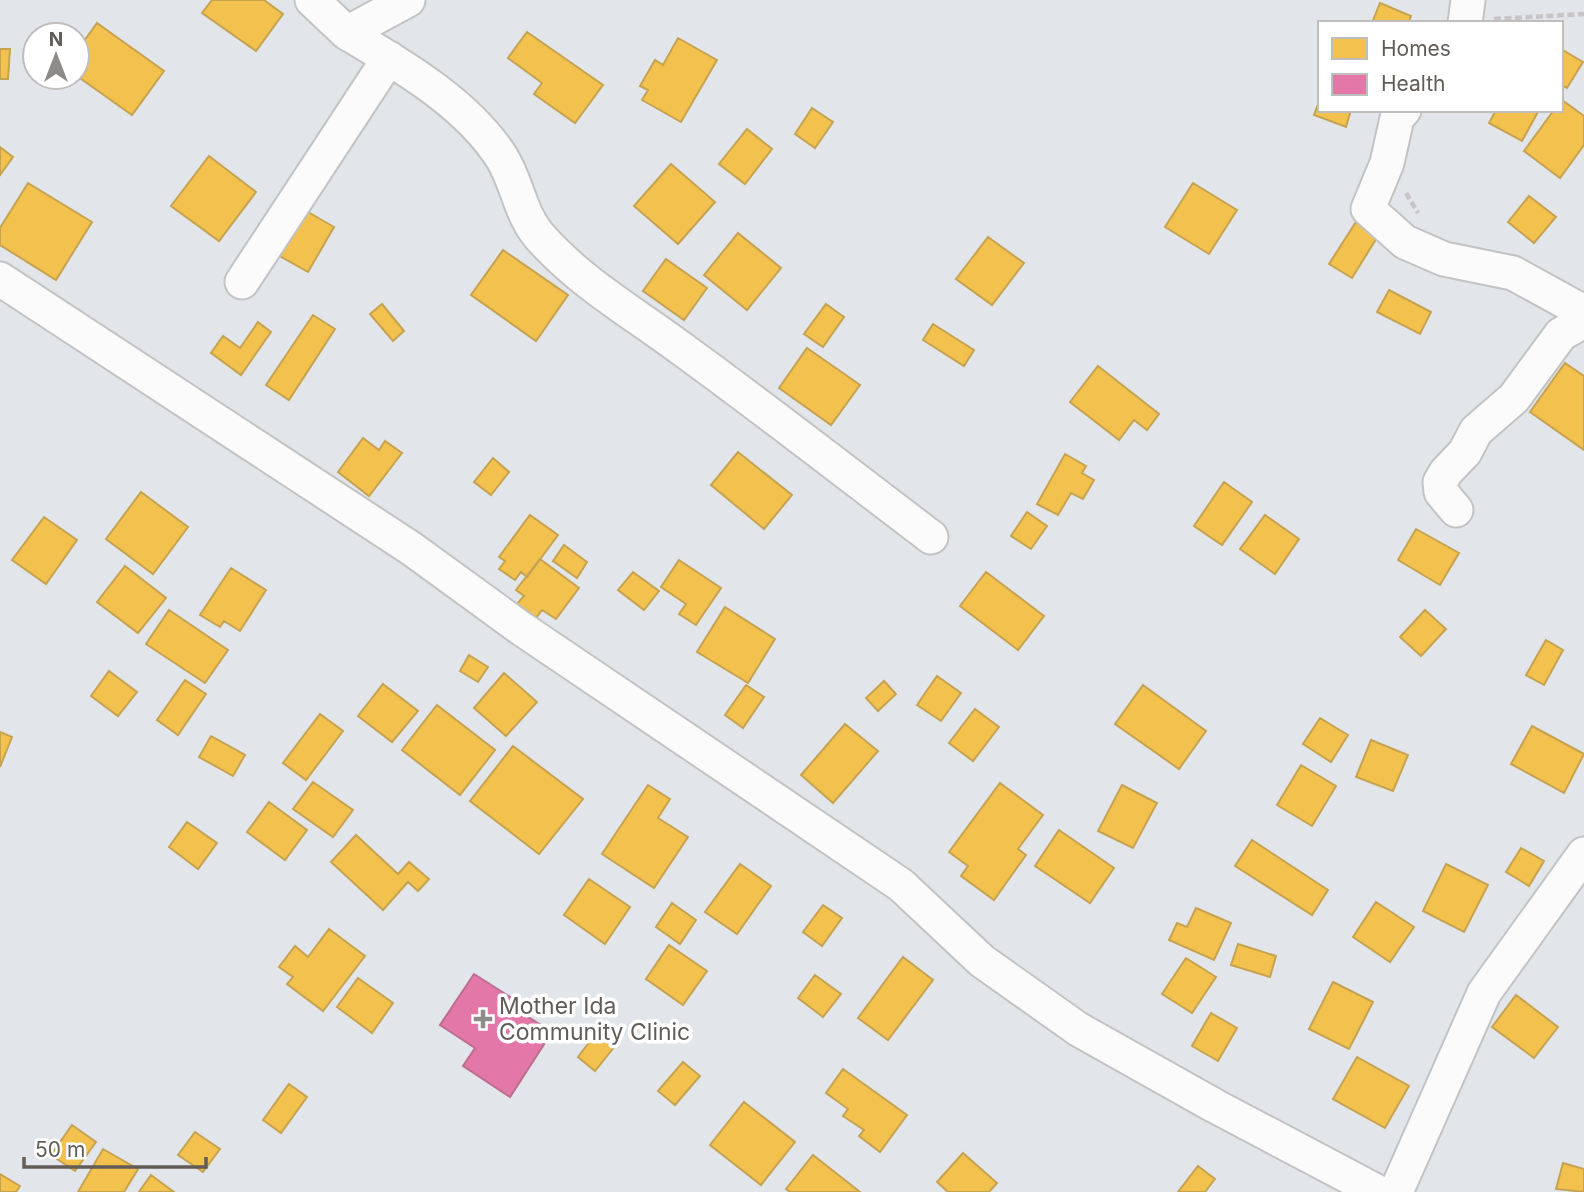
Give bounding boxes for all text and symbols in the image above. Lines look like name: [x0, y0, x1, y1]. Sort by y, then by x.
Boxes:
north arrow: [21, 21, 91, 91]
legend: [1318, 21, 1563, 112]
text: N: [49, 28, 63, 51]
text: Homes: [1381, 36, 1451, 61]
text: Health: [1381, 71, 1446, 96]
place label: Mother Ida Community Clinic: [499, 992, 690, 1046]
marker: Mother Ida Community Clinic: [473, 1009, 493, 1029]
scale bar: [24, 1126, 206, 1170]
text: 50 m: [35, 1137, 85, 1162]

